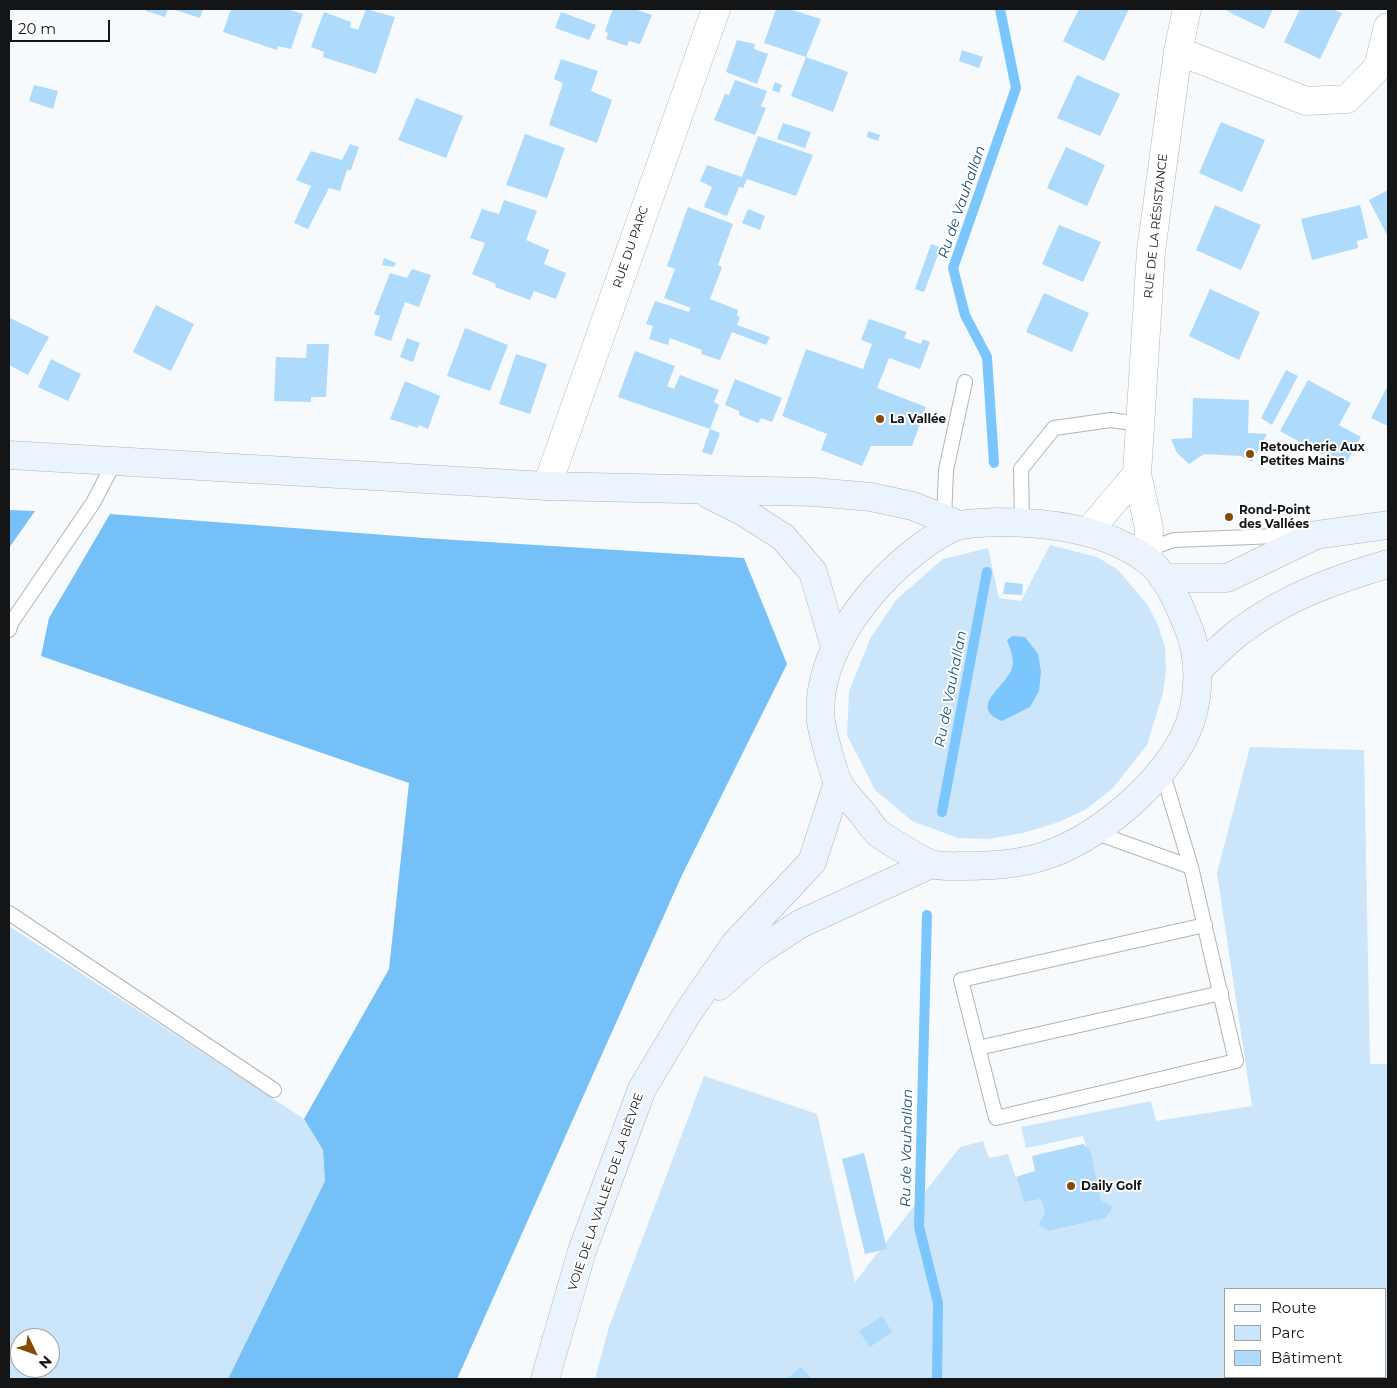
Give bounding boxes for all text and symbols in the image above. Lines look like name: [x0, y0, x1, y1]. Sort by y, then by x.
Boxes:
scale bar: [12, 10, 112, 42]
text: 20 m: [18, 19, 56, 38]
water label: Ru de Vauhallan: [935, 143, 989, 261]
street label: RUE DE LA RÉSISTANCE: [1141, 153, 1171, 299]
street label: RUE DU PARC: [610, 204, 652, 290]
place label: La Vallée: [890, 412, 946, 426]
marker: La Vallée: [874, 413, 886, 425]
place label: Retoucherie Aux Petites Mains: [1260, 440, 1365, 468]
marker: Retoucherie Aux Petites Mains: [1244, 448, 1256, 460]
place label: Rond-Point des Vallées: [1239, 503, 1311, 531]
marker: Rond-Point des Vallées: [1223, 511, 1235, 523]
water label: Ru de Vauhallan: [931, 629, 971, 749]
water label: Ru de Vauhallan: [898, 1089, 916, 1207]
street label: VOIE DE LA VALLÉE DE LA BIÈVRE: [565, 1091, 647, 1293]
place label: Daily Golf: [1081, 1179, 1141, 1193]
marker: Daily Golf: [1065, 1180, 1077, 1192]
legend: [1224, 1288, 1387, 1378]
text: Route: [1271, 1298, 1316, 1317]
text: Parc: [1271, 1323, 1305, 1342]
north arrow: [10, 1328, 60, 1378]
text: Bâtiment: [1271, 1348, 1343, 1367]
text: N: [35, 1352, 56, 1373]

